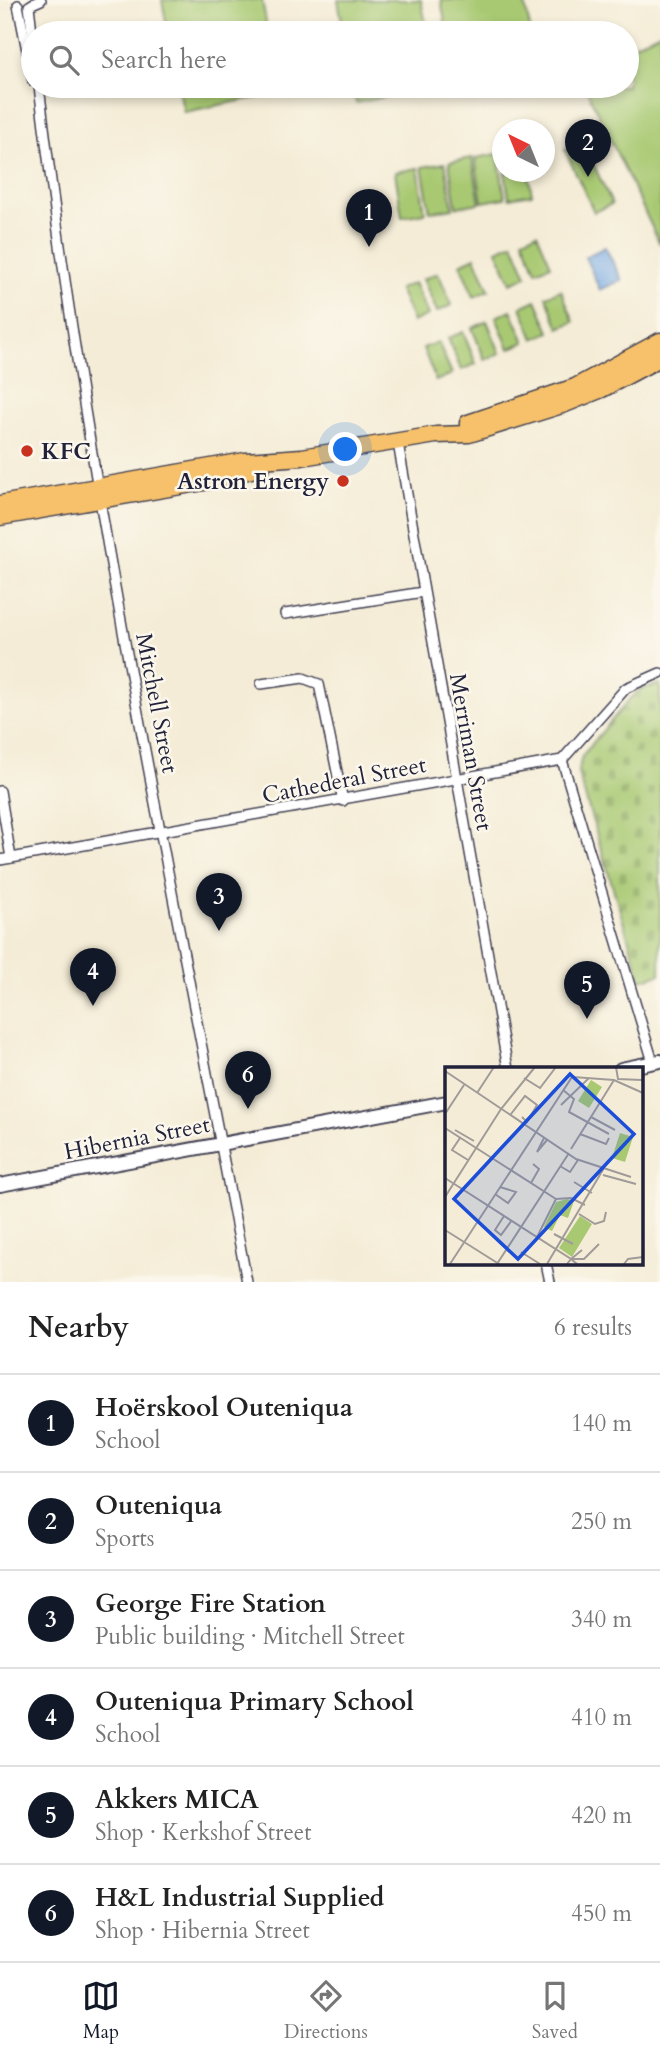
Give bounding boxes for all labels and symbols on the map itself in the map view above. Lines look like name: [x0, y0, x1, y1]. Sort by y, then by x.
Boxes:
north arrow: [492, 119, 555, 182]
pin: 2: [565, 119, 611, 177]
pin: 1: [346, 189, 392, 247]
your location: [328, 432, 362, 466]
place label: KFC: [41, 436, 91, 467]
marker: KFC: [19, 443, 35, 459]
place label: Astron Energy: [177, 466, 329, 497]
marker: Astron Energy: [335, 473, 351, 489]
street label: Mitchell Street: [128, 630, 186, 776]
street label: Merriman Street: [442, 671, 500, 833]
street label: Cathederal Street: [259, 749, 429, 811]
pin: 3: [196, 873, 242, 931]
pin: 4: [70, 948, 116, 1006]
pin: 5: [564, 961, 610, 1019]
pin: 6: [225, 1051, 271, 1109]
inset map: [445, 1067, 642, 1265]
street label: Hibernia Street: [61, 1109, 213, 1167]

